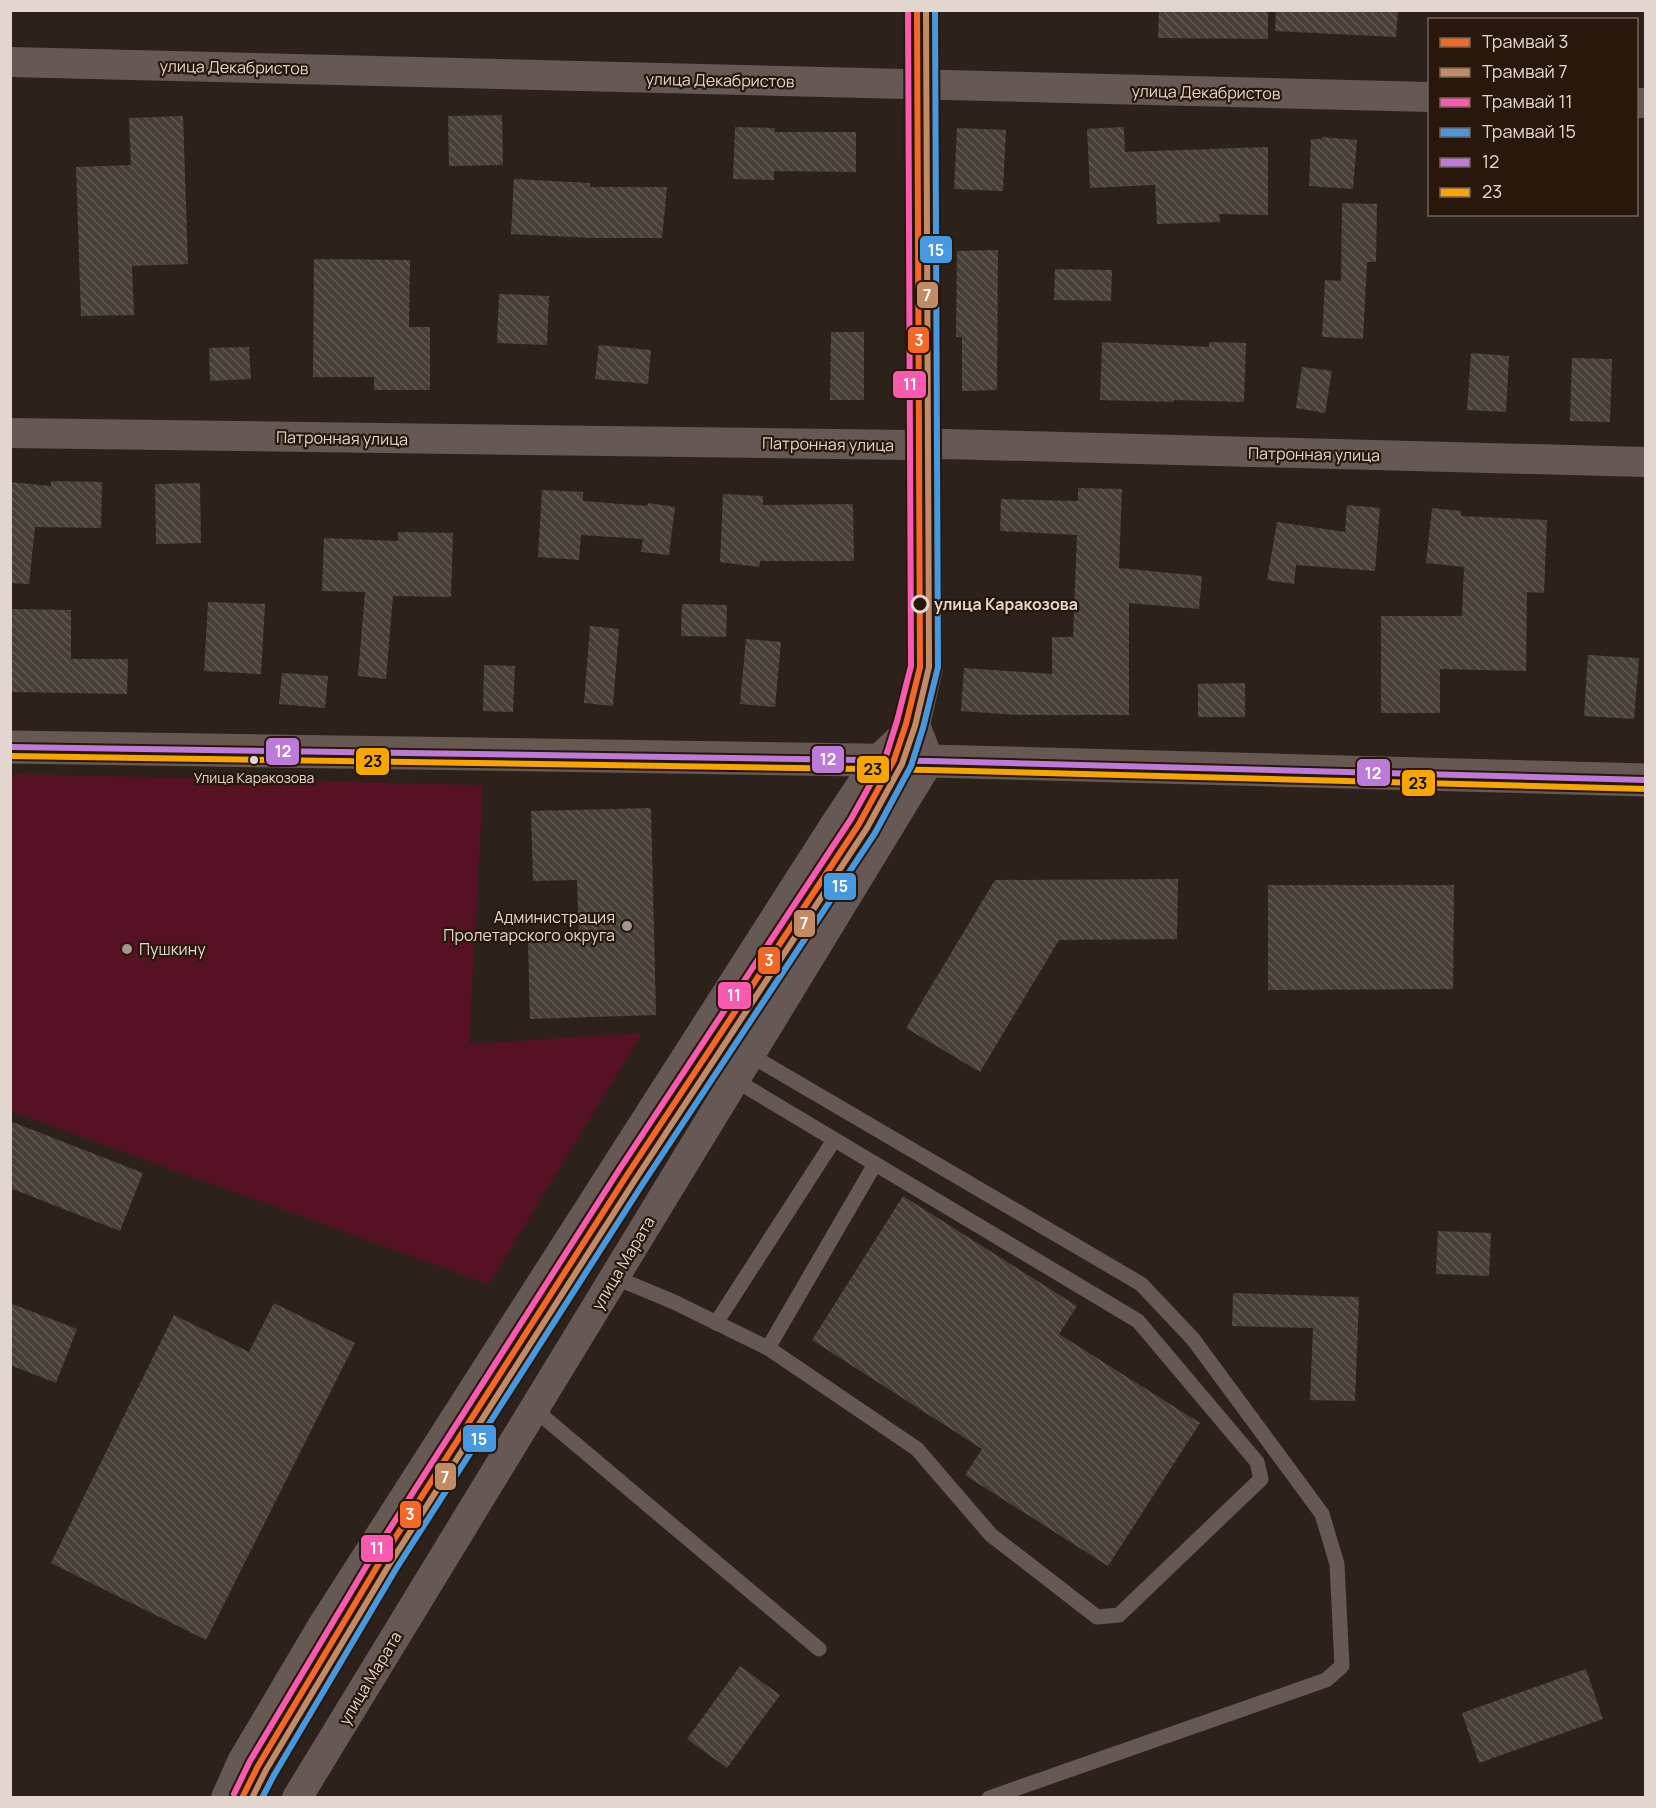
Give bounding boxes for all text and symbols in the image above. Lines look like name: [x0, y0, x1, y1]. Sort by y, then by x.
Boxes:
legend: [1428, 18, 1638, 216]
text: Трамвай 3: [1482, 29, 1568, 53]
street label: улица Декабристов: [159, 55, 309, 79]
text: Трамвай 7: [1482, 59, 1567, 83]
street label: улица Декабристов: [645, 68, 795, 92]
street label: улица Декабристов: [1131, 80, 1281, 104]
text: Трамвай 11: [1482, 89, 1572, 113]
text: Трамвай 15: [1482, 119, 1576, 143]
text: 12: [1482, 149, 1499, 173]
text: 23: [1482, 179, 1502, 203]
line badge: 15: [919, 235, 953, 264]
text: 15: [928, 239, 944, 261]
line badge: 7: [916, 281, 939, 309]
text: 7: [923, 284, 931, 306]
line badge: 3: [907, 326, 930, 354]
text: 3: [914, 329, 924, 351]
line badge: 11: [892, 370, 927, 399]
text: 11: [903, 373, 917, 395]
street label: Патронная улица: [276, 426, 408, 450]
street label: Патронная улица: [762, 432, 894, 456]
street label: Патронная улица: [1248, 442, 1380, 466]
place label: улица Каракозова: [934, 593, 1078, 615]
marker: улица Каракозова: [911, 595, 929, 613]
line badge: 12: [265, 737, 300, 766]
text: 12: [275, 740, 291, 762]
line badge: 12: [811, 745, 845, 774]
line badge: 23: [355, 747, 390, 776]
text: 12: [820, 748, 836, 770]
text: 23: [364, 750, 382, 772]
marker: Улица Каракозова: [248, 754, 260, 766]
line badge: 23: [856, 755, 890, 784]
text: 23: [864, 758, 882, 780]
line badge: 12: [1356, 758, 1391, 787]
text: 12: [1365, 762, 1381, 784]
place label: Улица Каракозова: [194, 768, 314, 787]
line badge: 23: [1401, 769, 1436, 797]
text: 23: [1409, 772, 1427, 794]
line badge: 15: [823, 872, 857, 901]
text: 15: [832, 875, 848, 897]
place label: Администрация Пролетарского округа: [443, 906, 615, 946]
line badge: 7: [793, 909, 816, 938]
text: 7: [800, 912, 808, 934]
marker: Администрация Пролетарского округа: [620, 919, 634, 933]
place label: Пушкину: [139, 938, 206, 960]
marker: Пушкину: [120, 942, 134, 956]
line badge: 3: [757, 946, 781, 975]
text: 3: [764, 949, 774, 971]
line badge: 11: [717, 981, 752, 1010]
text: 11: [727, 984, 741, 1006]
street label: улица Марата: [586, 1212, 660, 1314]
line badge: 15: [462, 1424, 497, 1453]
text: 15: [471, 1428, 487, 1450]
line badge: 7: [434, 1462, 457, 1491]
text: 7: [441, 1466, 449, 1488]
line badge: 3: [399, 1500, 422, 1529]
text: 3: [405, 1503, 415, 1525]
line badge: 11: [360, 1534, 394, 1563]
text: 11: [370, 1537, 384, 1559]
street label: улица Марата: [333, 1627, 407, 1729]

